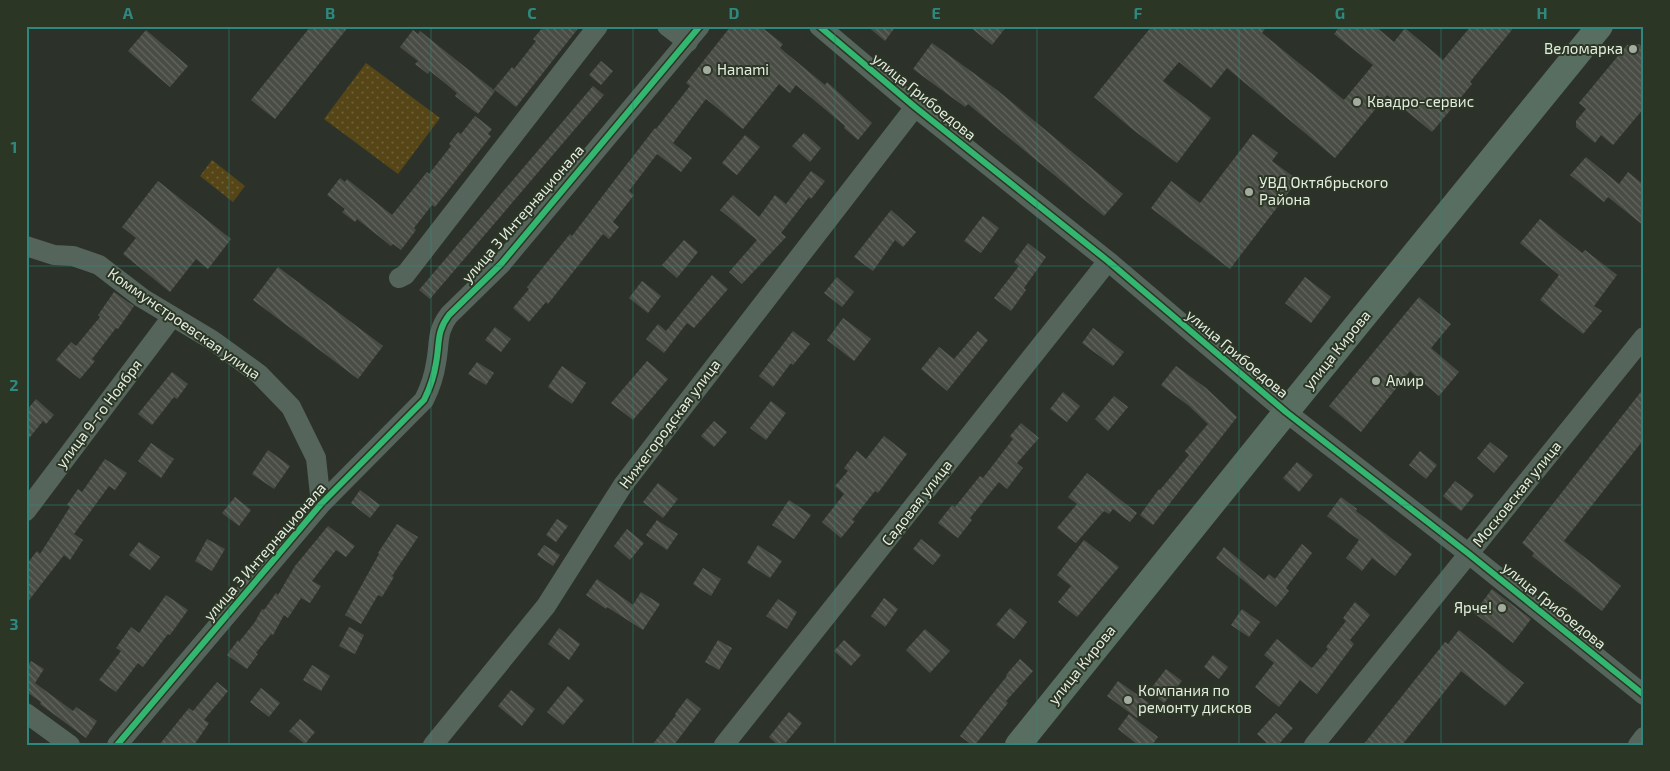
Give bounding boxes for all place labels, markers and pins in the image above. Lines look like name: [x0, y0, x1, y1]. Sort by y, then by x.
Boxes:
place label: Веломарка: [1544, 39, 1623, 57]
marker: Веломарка: [1627, 43, 1639, 55]
place label: Hanami: [717, 60, 769, 78]
marker: Hanami: [701, 64, 713, 76]
place label: Квадро-сервис: [1367, 92, 1474, 110]
marker: Квадро-сервис: [1351, 96, 1363, 108]
place label: УВД Октябрьского Района: [1259, 173, 1388, 208]
marker: УВД Октябрьского Района: [1243, 186, 1255, 198]
place label: Амир: [1386, 371, 1424, 389]
marker: Амир: [1370, 375, 1382, 387]
place label: Ярче!: [1454, 598, 1492, 616]
marker: Ярче!: [1496, 602, 1508, 614]
place label: Компания по ремонту дисков: [1138, 681, 1252, 717]
marker: Компания по ремонту дисков: [1122, 694, 1134, 706]

